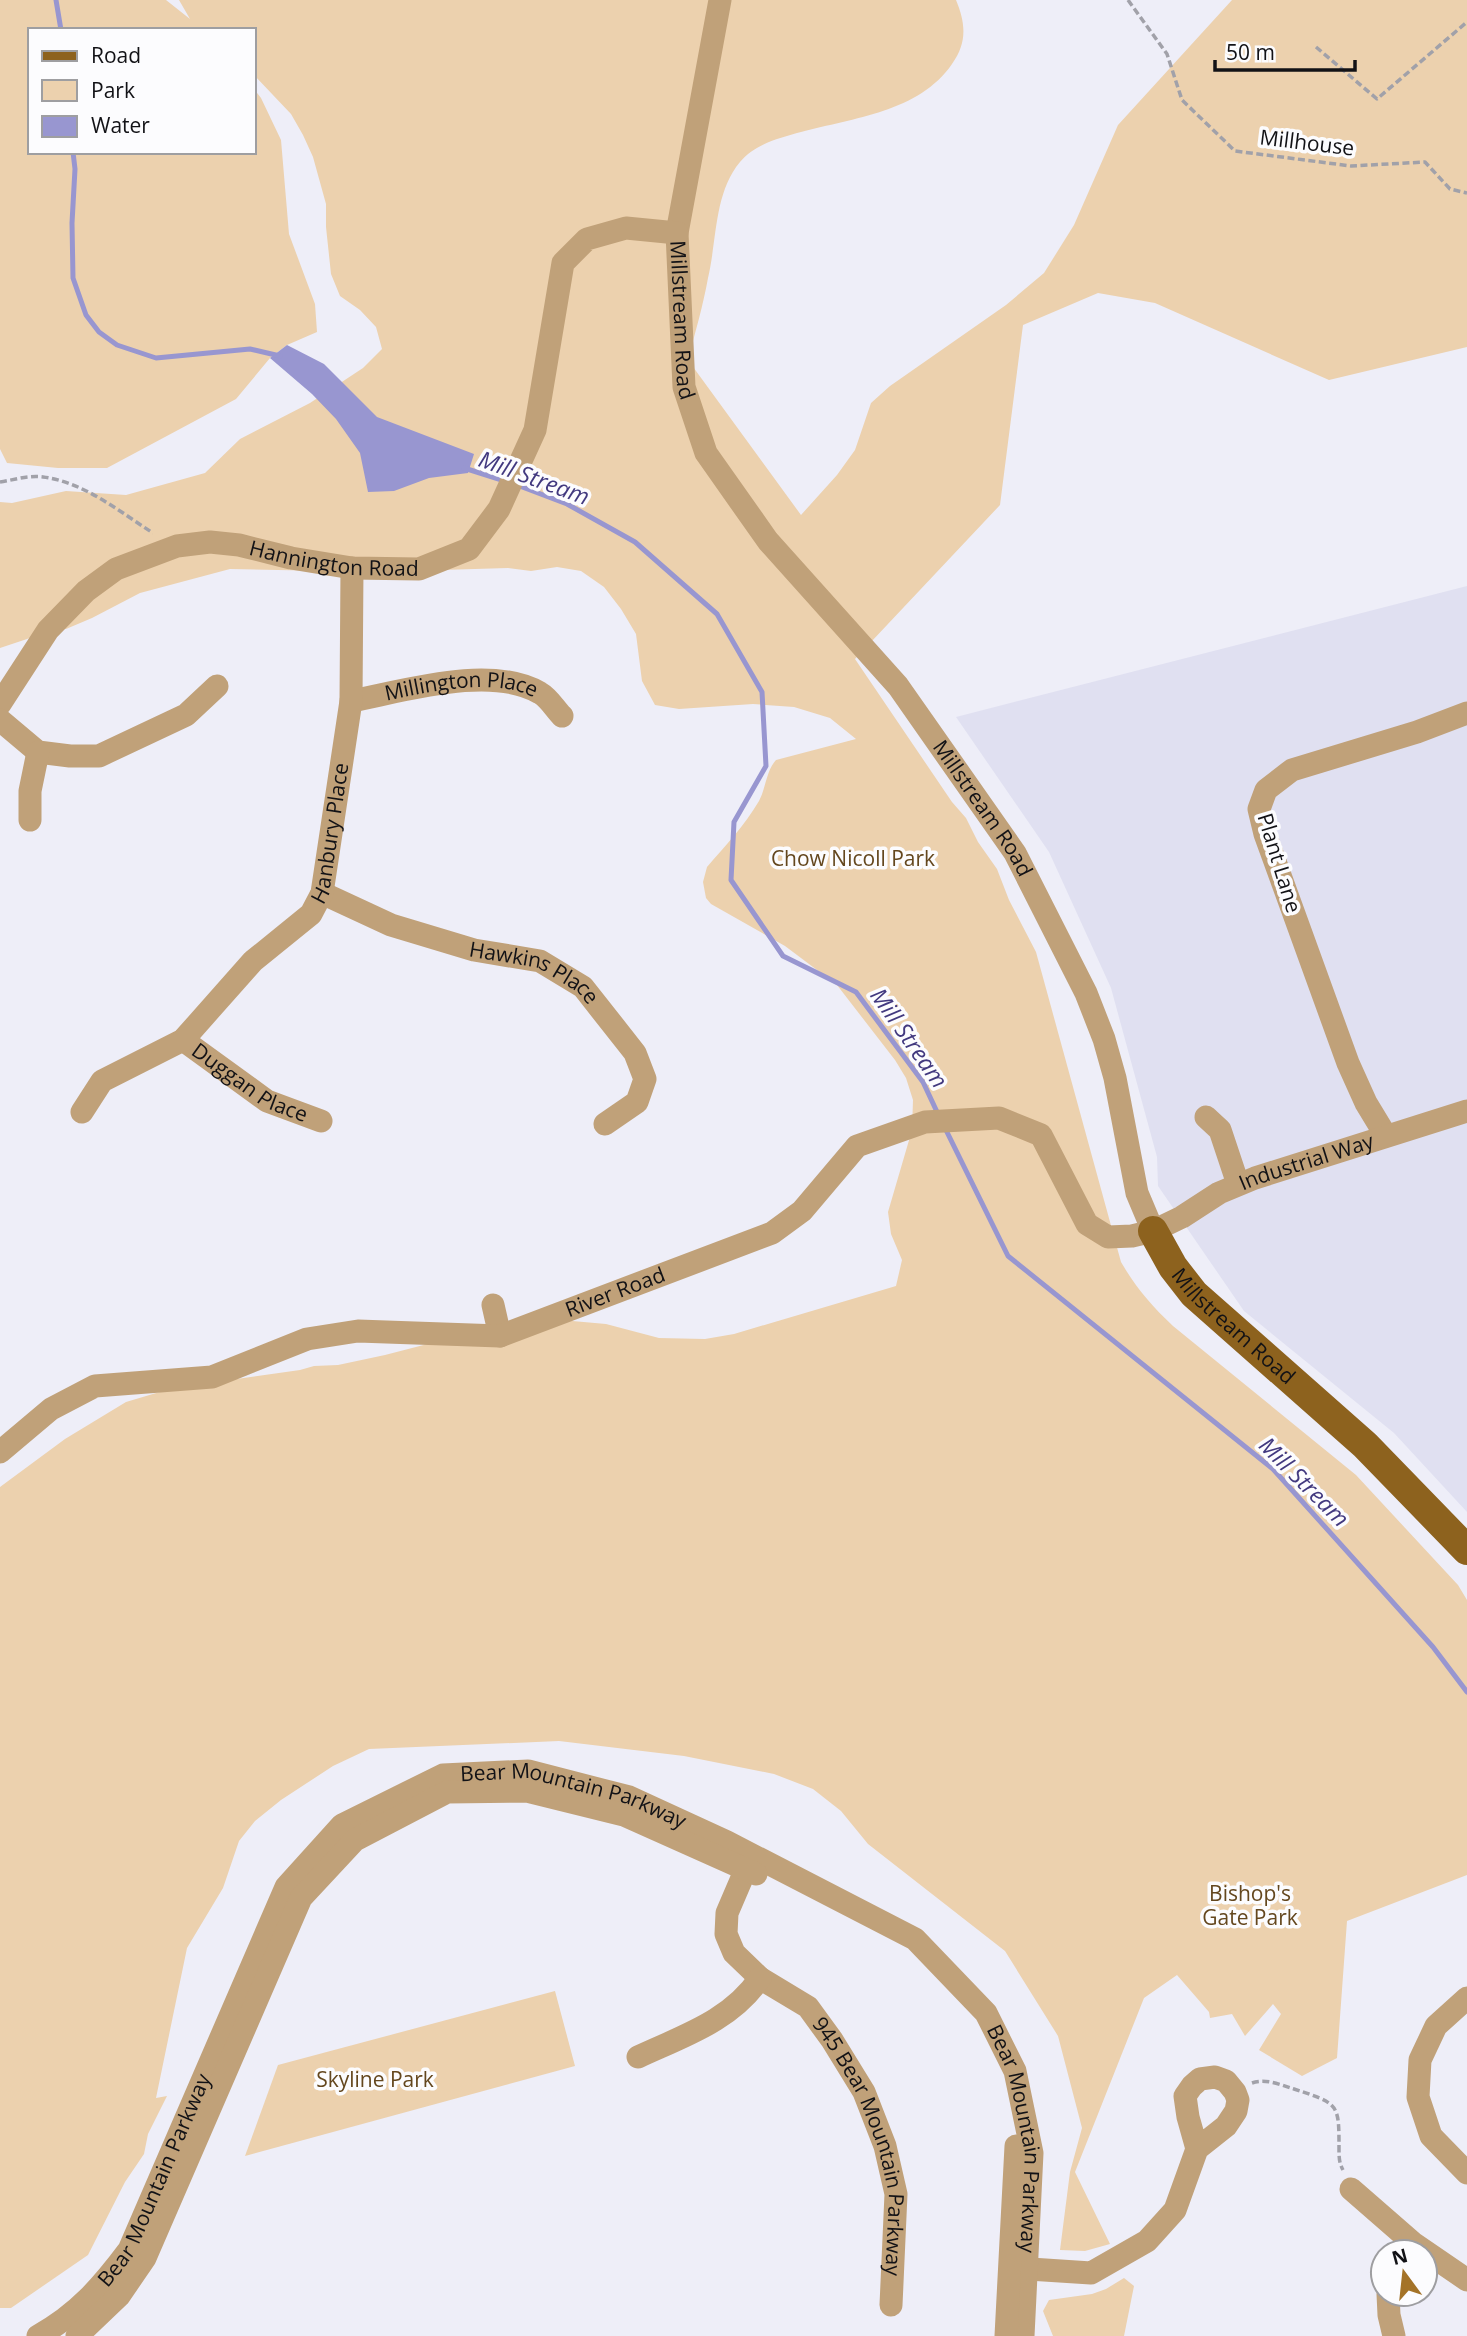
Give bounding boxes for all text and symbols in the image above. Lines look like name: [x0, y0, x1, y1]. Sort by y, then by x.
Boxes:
legend: [28, 28, 256, 154]
scale bar: [1215, 28, 1355, 72]
text: 50 m: [1226, 38, 1275, 66]
text: Road: [91, 41, 141, 69]
text: Park: [91, 76, 135, 104]
text: Water: [91, 111, 150, 139]
street label: Millhouse: [1258, 122, 1356, 162]
street label: Millstream Road: [664, 240, 702, 403]
water label: Mill Stream: [475, 442, 594, 512]
street label: Hannington Road: [246, 533, 419, 582]
street label: Millington Place: [382, 665, 543, 707]
street label: Millstream Road: [927, 734, 1040, 881]
street label: Hanbury Place: [304, 761, 354, 908]
street label: Plant Lane: [1252, 809, 1308, 916]
park label: Chow Nicoll Park: [771, 844, 935, 872]
street label: Hawkins Place: [467, 934, 606, 1009]
water label: Mill Stream: [864, 981, 956, 1094]
street label: Duggan Place: [186, 1036, 312, 1128]
street label: Industrial Way: [1234, 1126, 1377, 1196]
street label: River Road: [561, 1260, 669, 1323]
street label: Millstream Road: [1166, 1262, 1302, 1390]
water label: Mill Stream: [1253, 1429, 1357, 1533]
street label: Bear Mountain Parkway: [459, 1756, 692, 1835]
park label: Bishop's Gate Park: [1202, 1879, 1298, 1931]
street label: 945 Bear Mountain Parkway: [807, 2011, 911, 2277]
street label: Bear Mountain Parkway: [981, 2020, 1047, 2254]
park label: Skyline Park: [316, 2065, 434, 2093]
street label: Bear Mountain Parkway: [91, 2069, 217, 2292]
north arrow: [1369, 2238, 1439, 2308]
text: N: [1389, 2242, 1410, 2271]

